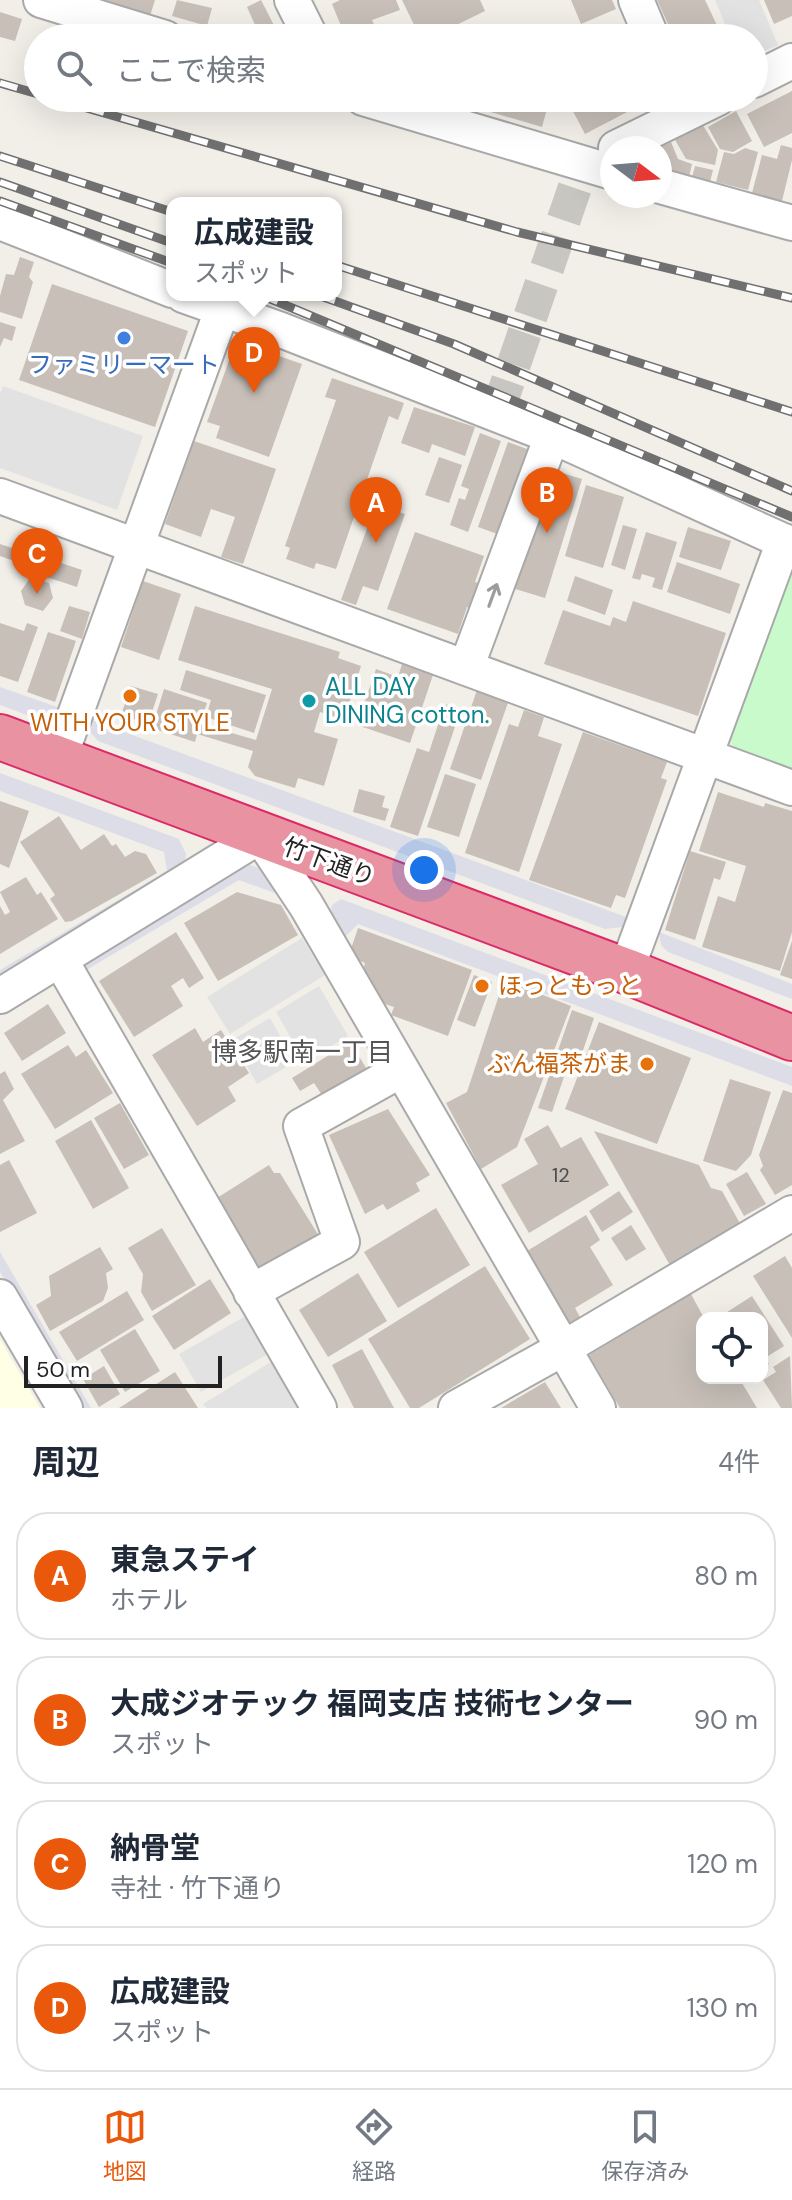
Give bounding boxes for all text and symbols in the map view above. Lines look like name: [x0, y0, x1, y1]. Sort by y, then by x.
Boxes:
search box: [24, 24, 768, 112]
icon: search: [52, 46, 96, 90]
text: ここで検索: [116, 51, 266, 90]
north arrow: [600, 136, 672, 208]
popup: [166, 197, 342, 301]
text: 広成建設: [194, 213, 314, 252]
text: スポット: [194, 256, 298, 290]
pin: D: [228, 327, 280, 393]
marker: ファミリーマート: [115, 329, 133, 347]
place label: ファミリーマート: [28, 349, 220, 380]
pin: B: [521, 467, 573, 533]
pin: A: [350, 477, 402, 543]
pin: C: [11, 528, 63, 594]
one-way arrow: [487, 583, 501, 608]
place label: ALL DAY DINING cotton.: [325, 671, 489, 730]
marker: WITH YOUR STYLE: [121, 687, 139, 705]
marker: ALL DAY DINING cotton.: [300, 692, 318, 710]
place label: WITH YOUR STYLE: [30, 707, 230, 738]
street label: 竹下通り: [279, 831, 380, 893]
your location: [404, 850, 444, 890]
place label: ほっともっと: [498, 970, 642, 1001]
marker: ほっともっと: [473, 977, 491, 995]
district label: 博多駅南一丁目: [211, 1035, 393, 1069]
place label: ぶん福茶がま: [487, 1048, 631, 1079]
marker: ぶん福茶がま: [638, 1055, 656, 1073]
house number: 12: [552, 1162, 570, 1188]
map controls: [696, 1312, 768, 1384]
button: locate: [696, 1312, 768, 1384]
scale bar: [24, 1352, 222, 1388]
text: 50 m: [36, 1355, 90, 1384]
text: 周辺: [32, 1440, 100, 1485]
text: 4件: [718, 1445, 760, 1479]
text: 東急ステイ: [110, 1540, 260, 1579]
text: A: [51, 1559, 69, 1593]
text: 80 m: [694, 1559, 758, 1593]
text: ホテル: [110, 1583, 188, 1617]
text: 大成ジオテック 福岡支店 技術センター: [110, 1684, 634, 1723]
text: B: [52, 1703, 68, 1737]
text: 90 m: [694, 1703, 758, 1737]
text: スポット: [110, 1727, 214, 1761]
text: 納骨堂: [110, 1828, 200, 1867]
text: C: [50, 1847, 70, 1881]
text: 120 m: [687, 1847, 758, 1881]
text: 寺社 · 竹下通り: [110, 1871, 285, 1905]
text: 広成建設: [110, 1972, 230, 2011]
text: D: [51, 1991, 69, 2025]
text: 130 m: [687, 1991, 758, 2025]
text: スポット: [110, 2015, 214, 2049]
tab: 地図: [103, 2105, 147, 2186]
tab: 経路: [352, 2105, 396, 2186]
tab: 保存済み: [601, 2105, 689, 2186]

